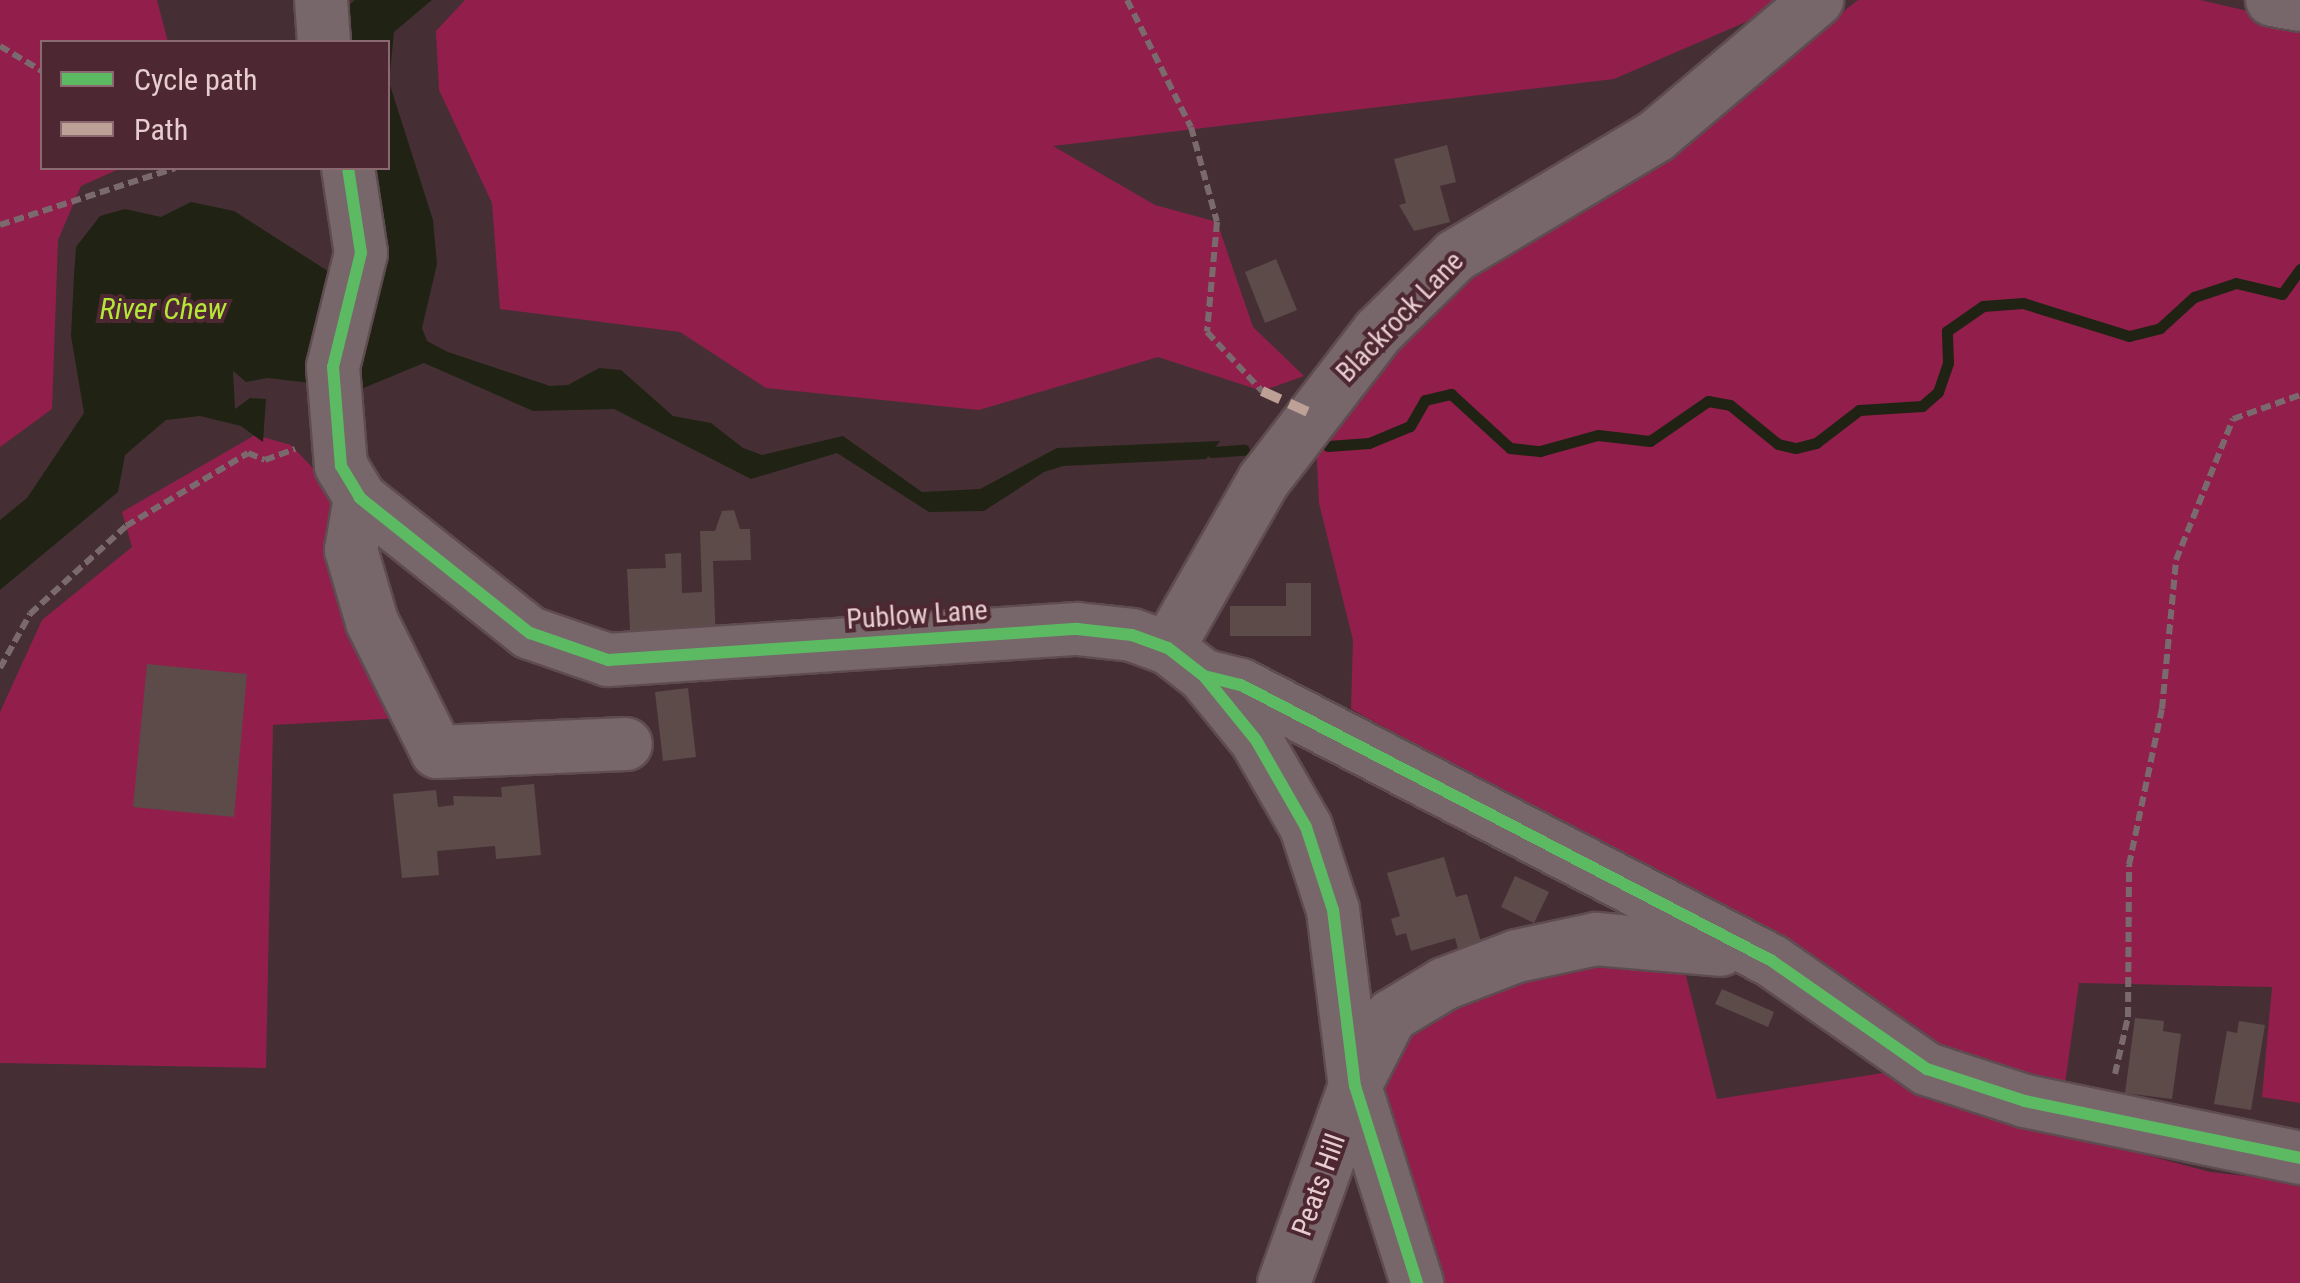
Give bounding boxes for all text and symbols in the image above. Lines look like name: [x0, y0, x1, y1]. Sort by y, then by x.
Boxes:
legend: [40, 40, 390, 170]
text: Cycle path: [134, 62, 258, 97]
text: Path: [134, 112, 188, 147]
street label: Blackrock Lane: [1329, 245, 1471, 389]
water label: River Chew: [100, 291, 226, 327]
street label: Publow Lane: [845, 593, 989, 637]
street label: Peats Hill: [1285, 1129, 1353, 1241]

